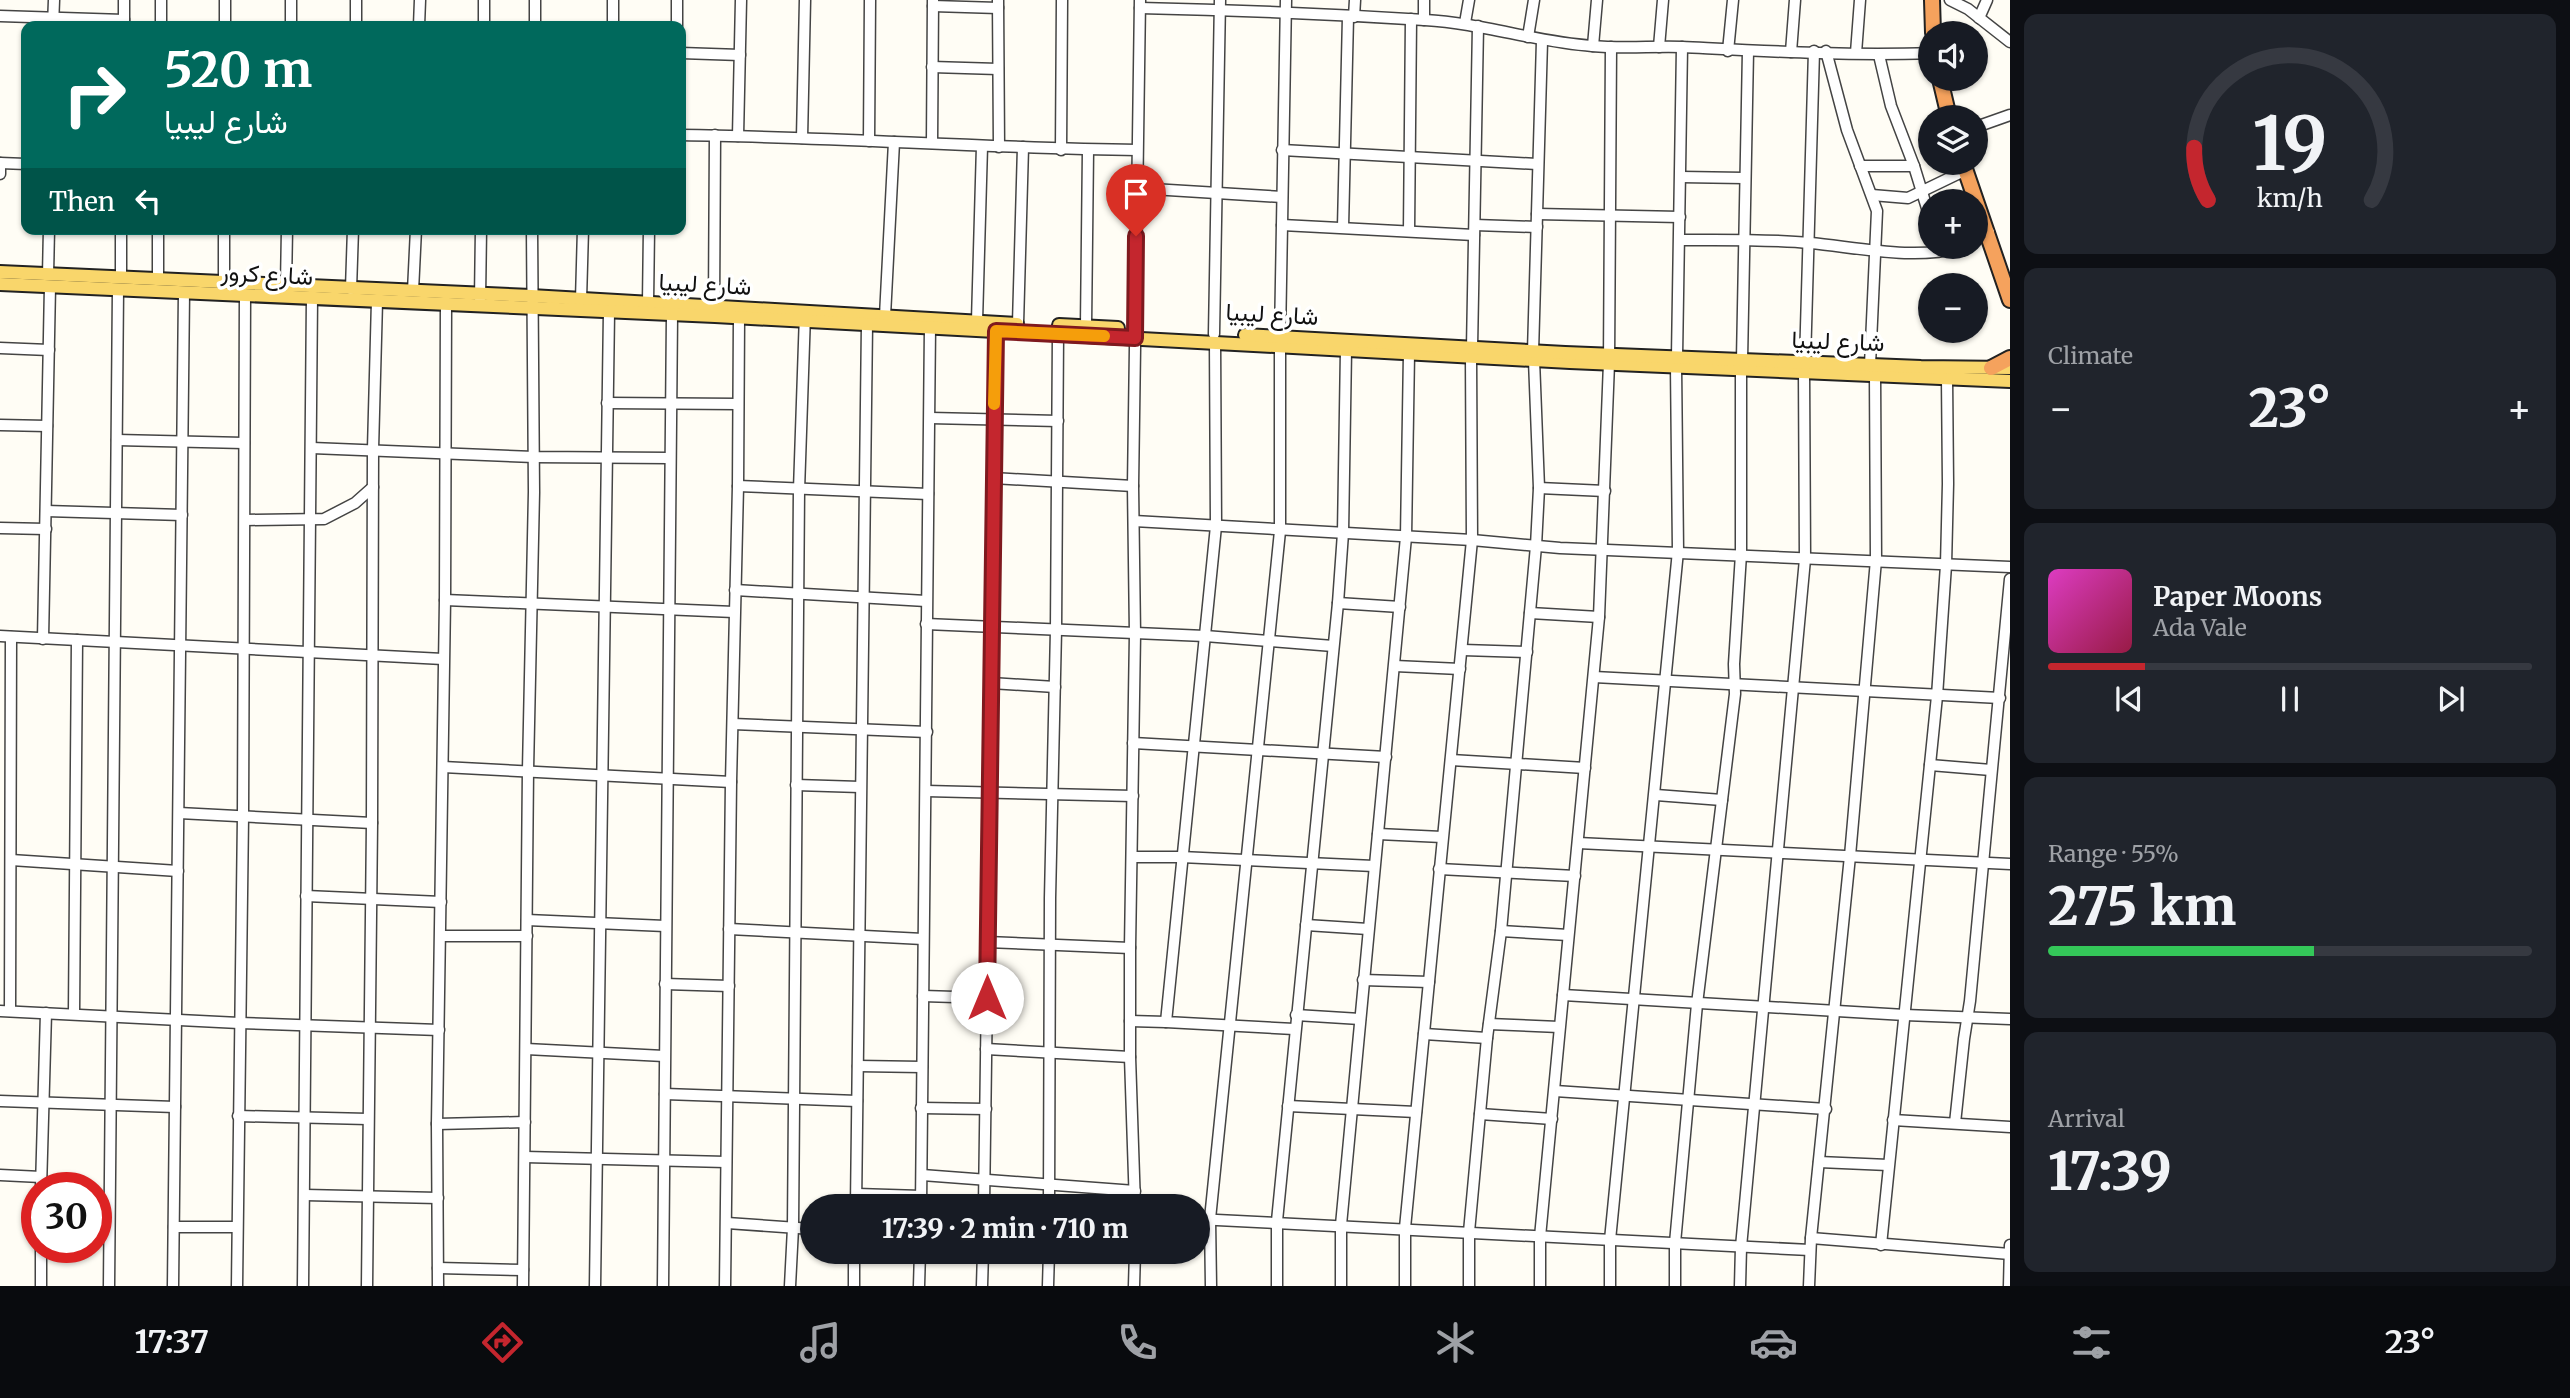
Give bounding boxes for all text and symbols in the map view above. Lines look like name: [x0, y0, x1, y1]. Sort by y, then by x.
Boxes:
map controls: [1918, 21, 1988, 343]
button: sound: [1918, 21, 1988, 91]
text: 520 m: [164, 39, 312, 100]
icon: right: [49, 49, 140, 140]
text: 19: [2252, 99, 2328, 191]
text: شارع ليبيا: [164, 102, 288, 142]
button: layers: [1918, 105, 1988, 175]
pin: [1106, 164, 1166, 236]
icon: arrive: [1117, 175, 1155, 213]
icon: left: [129, 182, 167, 220]
text: km/h: [2257, 182, 2323, 214]
text: Then: [49, 185, 115, 218]
button: +: [1918, 189, 1988, 259]
street label: شارع كرور: [219, 256, 314, 293]
street label: شارع ليبيا: [658, 266, 752, 303]
button: −: [1918, 273, 1988, 343]
street label: شارع ليبيا: [1225, 296, 1319, 333]
street label: شارع ليبيا: [1791, 324, 1885, 359]
text: Climate: [2048, 341, 2133, 370]
text: 23°: [2249, 376, 2332, 441]
text: −: [2048, 385, 2073, 432]
text: +: [2507, 385, 2532, 432]
text: Paper Moons: [2153, 580, 2322, 613]
text: Ada Vale: [2153, 613, 2247, 642]
icon: previous: [2110, 680, 2148, 718]
icon: pause: [2271, 680, 2309, 718]
icon: next: [2432, 680, 2470, 718]
text: Range · 55%: [2048, 839, 2179, 868]
text: 275 km: [2048, 874, 2236, 939]
position arrow: [950, 961, 1024, 1035]
text: Arrival: [2048, 1104, 2125, 1133]
text: 17:39: [2048, 1139, 2172, 1204]
speed limit sign: 30: [21, 1172, 112, 1263]
text: 17:39 · 2 min · 710 m: [882, 1212, 1128, 1245]
icon: directions: [478, 1318, 527, 1367]
icon: music: [796, 1318, 845, 1367]
icon: phone: [1113, 1318, 1162, 1367]
icon: climate: [1431, 1318, 1480, 1367]
icon: car: [1749, 1318, 1798, 1367]
icon: filters: [2067, 1318, 2116, 1367]
text: 17:37: [134, 1322, 209, 1362]
text: 23°: [2385, 1322, 2436, 1362]

